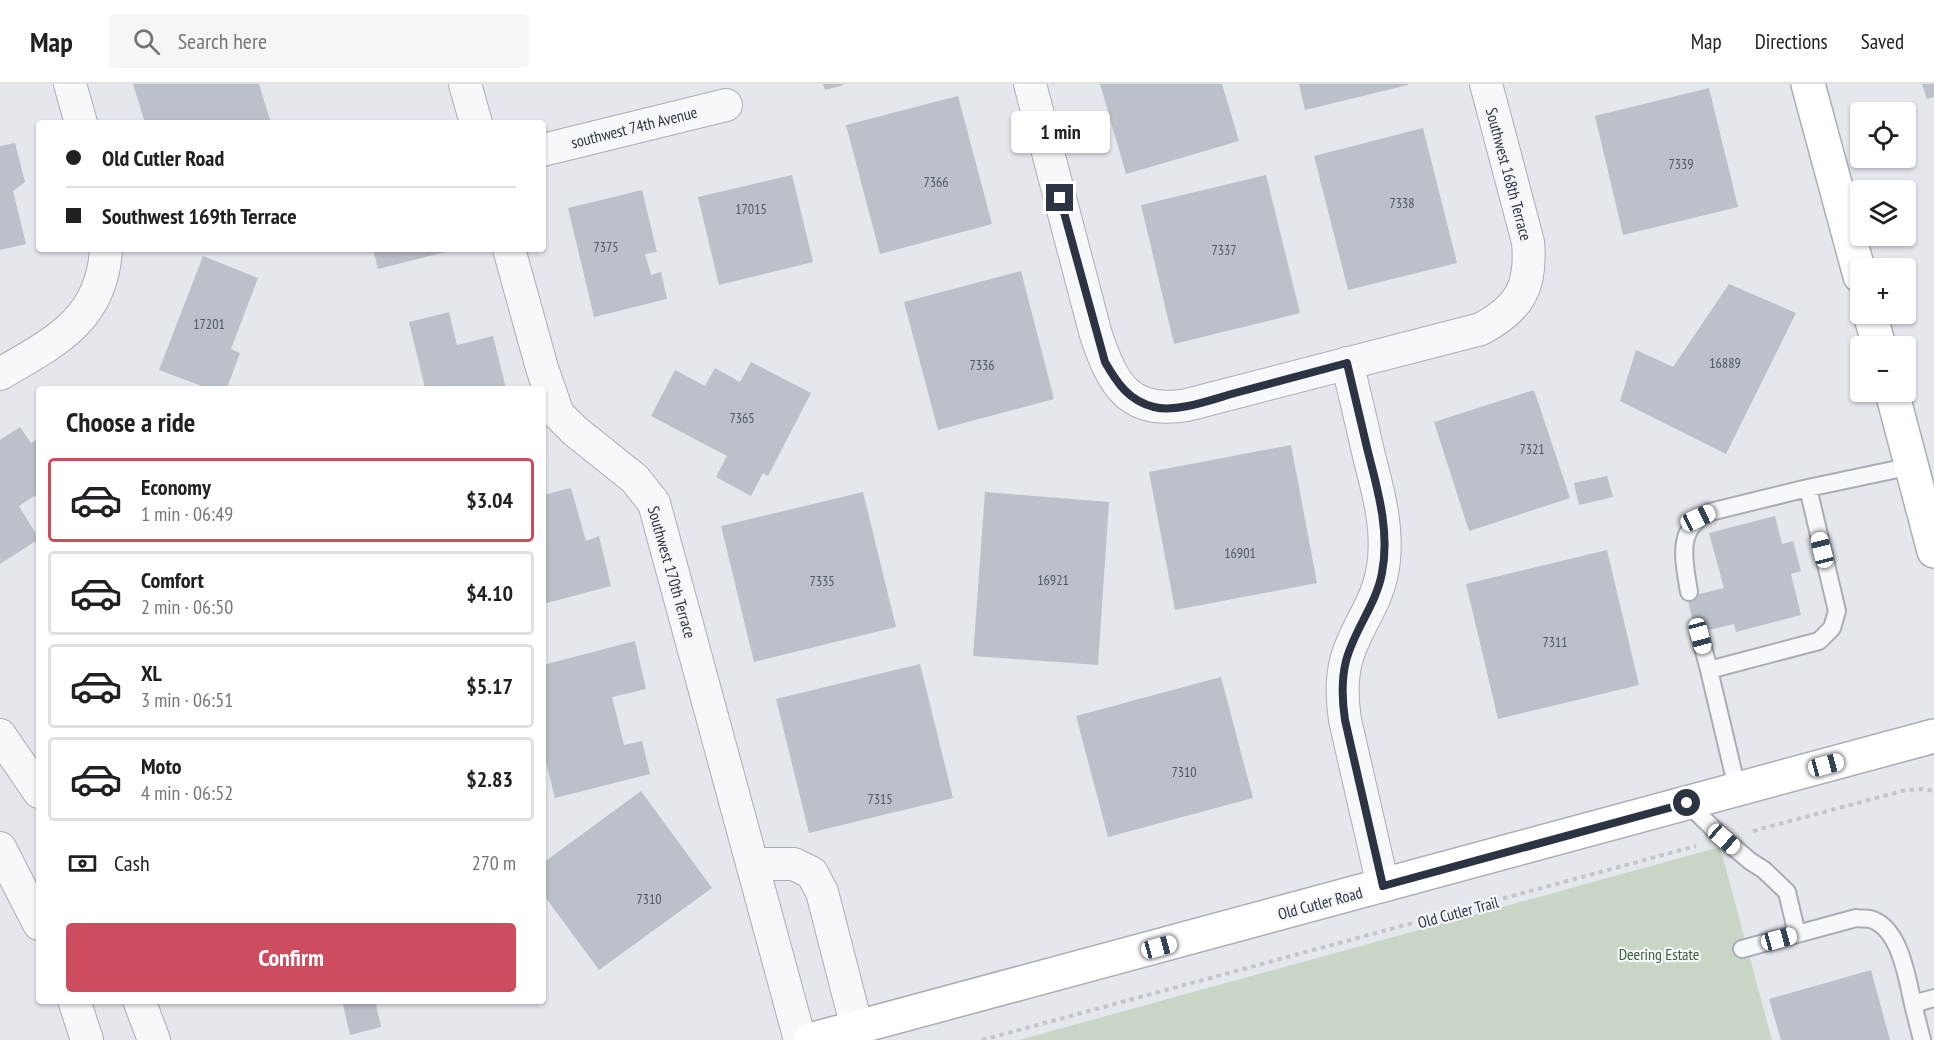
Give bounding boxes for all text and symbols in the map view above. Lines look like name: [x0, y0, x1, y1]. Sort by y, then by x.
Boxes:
search box: [109, 14, 529, 68]
text: Map: [30, 23, 73, 60]
icon: search: [130, 25, 163, 58]
text: Search here: [178, 27, 267, 55]
text: Map: [1691, 28, 1722, 55]
text: Directions: [1755, 28, 1828, 55]
text: Saved: [1861, 28, 1904, 55]
street label: southwest 74th Avenue: [569, 102, 699, 152]
map controls: [1850, 102, 1916, 402]
button: locate: [1850, 102, 1916, 168]
street label: Southwest 168th Terrace: [1482, 105, 1536, 243]
callout: 1 min: [1010, 111, 1110, 153]
text: 1 min: [1040, 119, 1081, 145]
text: Old Cutler Road: [102, 144, 224, 172]
house number: 7339: [1668, 155, 1694, 173]
house number: 7366: [923, 173, 949, 191]
button: layers: [1850, 180, 1916, 246]
route end: [1046, 184, 1073, 211]
house number: 7338: [1389, 194, 1415, 212]
house number: 17015: [735, 200, 767, 218]
text: Southwest 169th Terrace: [102, 202, 297, 230]
house number: 7375: [593, 238, 619, 256]
house number: 7337: [1211, 241, 1237, 259]
button: +: [1850, 258, 1916, 324]
house number: 17201: [193, 315, 225, 333]
button: −: [1850, 336, 1916, 402]
house number: 16889: [1709, 354, 1741, 372]
house number: 7336: [969, 356, 995, 374]
text: Choose a ride: [66, 405, 195, 439]
house number: 7365: [729, 409, 755, 427]
house number: 7321: [1519, 440, 1545, 458]
icon: car: [69, 473, 123, 527]
text: Economy: [141, 473, 211, 501]
text: $3.04: [466, 486, 513, 514]
text: 1 min · 06:49: [141, 501, 233, 527]
car: [1678, 502, 1718, 534]
street label: Southwest 170th Terrace: [644, 504, 700, 640]
car: [1809, 530, 1835, 570]
house number: 16901: [1224, 544, 1256, 562]
icon: car: [69, 566, 123, 620]
text: Comfort: [141, 566, 204, 594]
house number: 16921: [1037, 571, 1069, 589]
house number: 7335: [809, 572, 835, 590]
text: $4.10: [466, 579, 513, 607]
text: 2 min · 06:50: [141, 594, 233, 620]
car: [1687, 616, 1713, 656]
house number: 7311: [1542, 633, 1568, 651]
icon: car: [69, 659, 123, 713]
text: XL: [141, 659, 162, 687]
text: $5.17: [466, 672, 513, 700]
text: 3 min · 06:51: [141, 687, 233, 713]
icon: car: [69, 752, 123, 806]
text: Moto: [141, 752, 182, 780]
car: [1806, 752, 1846, 778]
house number: 7310: [1171, 763, 1197, 781]
text: $2.83: [466, 765, 513, 793]
text: 4 min · 06:52: [141, 780, 233, 806]
route start: [1673, 789, 1700, 816]
house number: 7315: [867, 790, 893, 808]
car: [1705, 820, 1743, 858]
icon: cash: [66, 847, 99, 880]
text: Cash: [114, 849, 150, 877]
text: 270 m: [472, 850, 516, 876]
street label: Old Cutler Road: [1276, 882, 1365, 924]
house number: 7310: [636, 890, 662, 908]
street label: Old Cutler Trail: [1415, 892, 1501, 932]
button: Confirm: [66, 923, 516, 992]
car: [1759, 926, 1799, 952]
car: [1139, 934, 1179, 960]
park label: Deering Estate: [1619, 944, 1699, 964]

